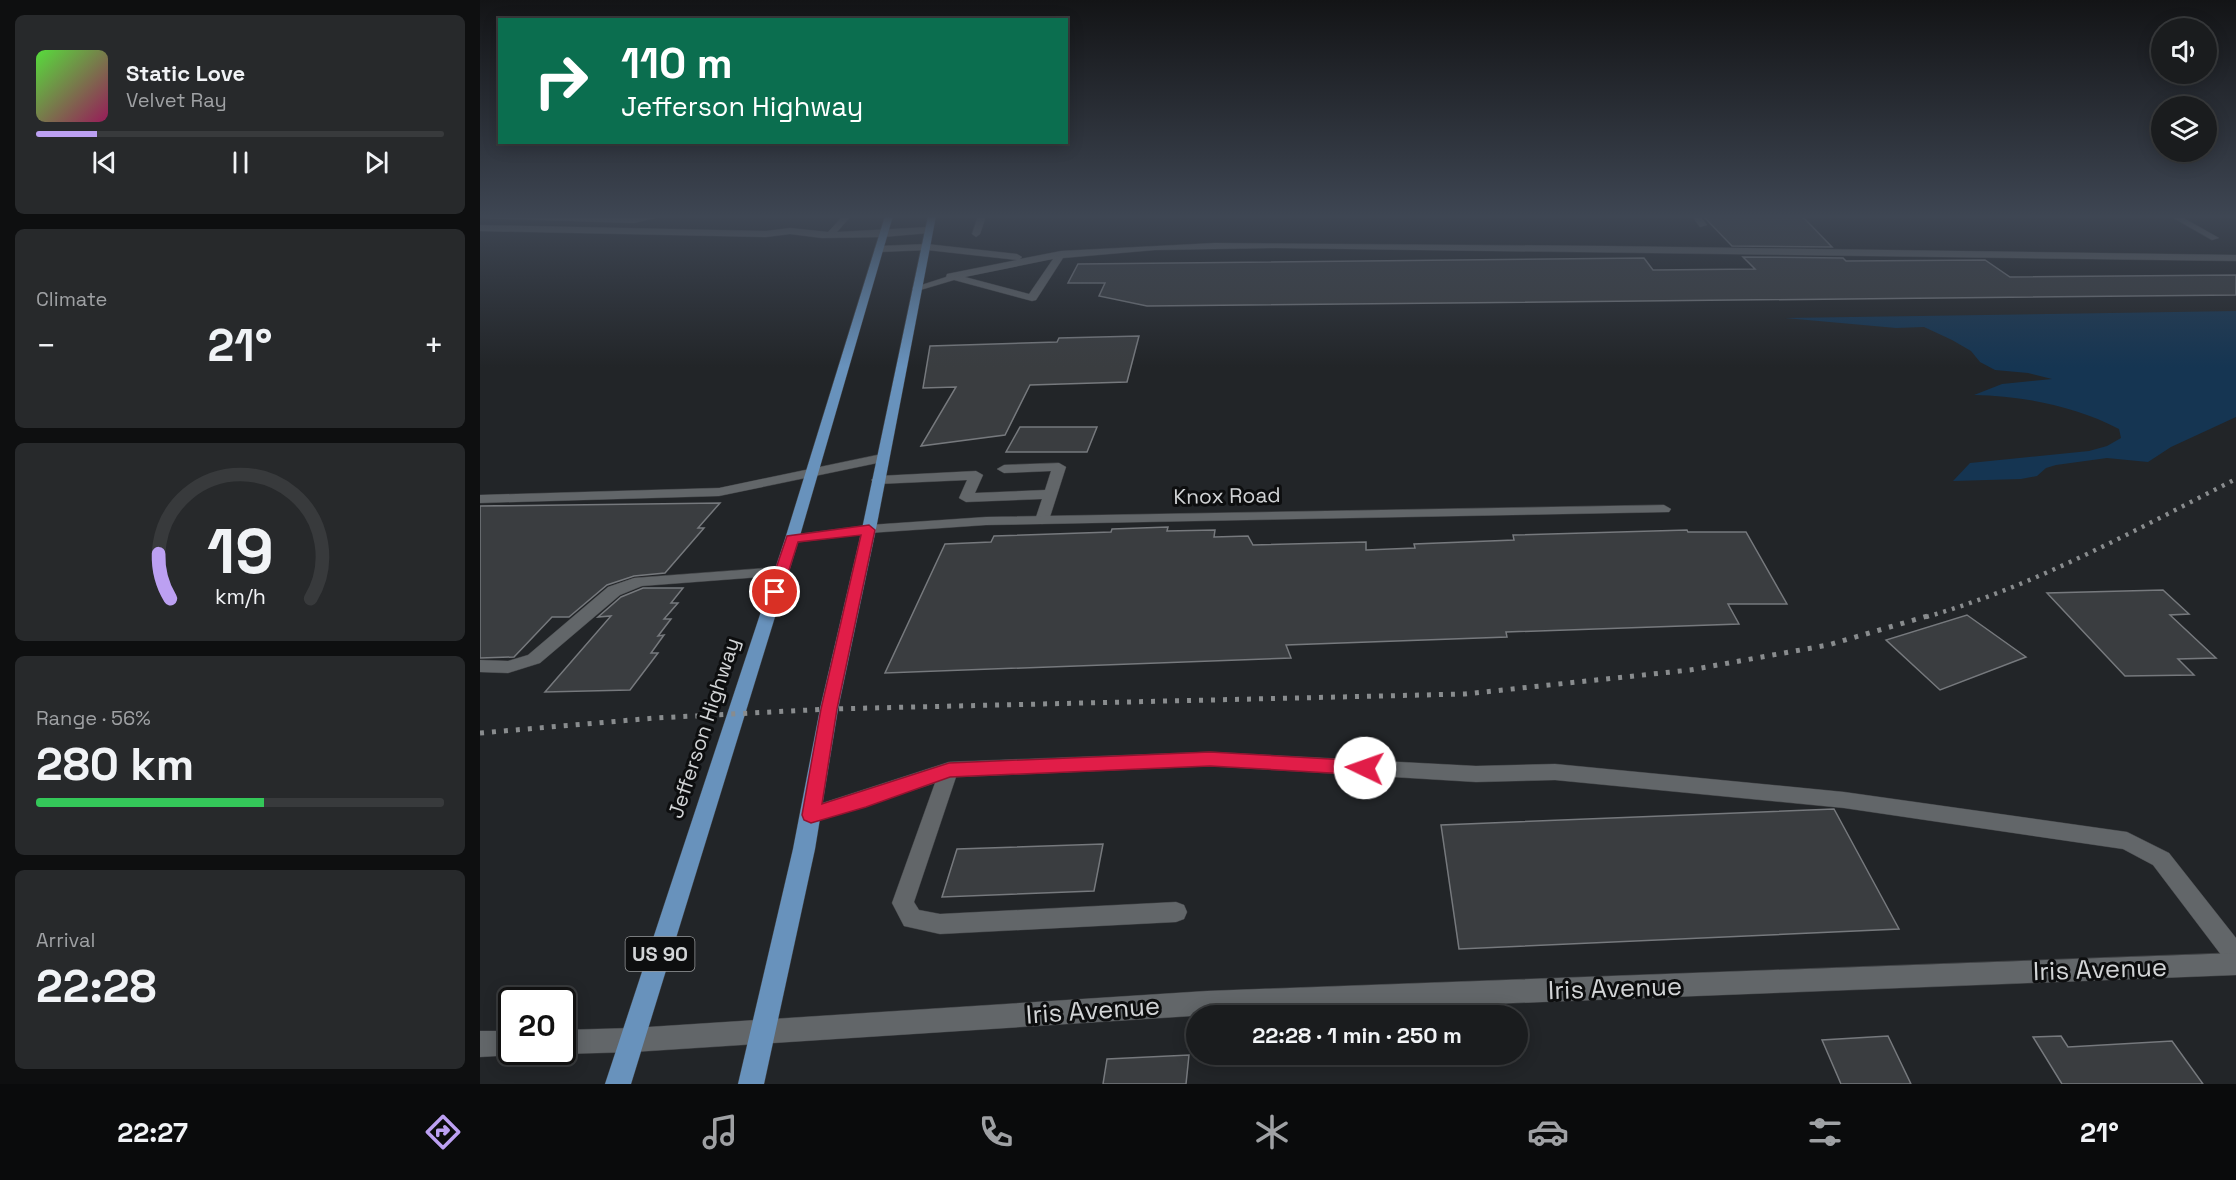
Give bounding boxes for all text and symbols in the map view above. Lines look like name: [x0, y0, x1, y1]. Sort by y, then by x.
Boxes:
map controls: [2151, 18, 2217, 162]
button: sound: [2151, 18, 2217, 84]
text: 110 m: [621, 37, 733, 90]
icon: right: [522, 42, 600, 120]
text: Static Love: [126, 59, 245, 87]
text: Velvet Ray: [126, 87, 227, 113]
text: Jefferson Highway: [621, 89, 863, 124]
button: layers: [2151, 96, 2217, 162]
icon: previous: [88, 146, 121, 179]
icon: pause: [224, 146, 257, 179]
icon: next: [360, 146, 393, 179]
text: Climate: [36, 286, 107, 312]
text: 21°: [208, 317, 272, 374]
text: −: [36, 325, 56, 367]
text: +: [424, 325, 444, 367]
street label: Knox Road: [1173, 481, 1281, 510]
text: 19: [207, 512, 273, 591]
pin: [749, 566, 800, 617]
icon: arrive: [758, 575, 791, 608]
text: km/h: [214, 583, 266, 610]
street label: Jefferson Highway: [662, 634, 745, 822]
text: Range · 56%: [36, 705, 151, 731]
text: 280 km: [36, 736, 194, 793]
position arrow: [1333, 736, 1397, 800]
text: Arrival: [36, 927, 95, 953]
road number: US 90: [626, 937, 694, 971]
street label: Iris Avenue: [2032, 950, 2168, 988]
text: 22:28: [36, 958, 157, 1015]
street label: Iris Avenue: [1547, 969, 1683, 1007]
speed limit sign: 20: [498, 987, 576, 1065]
street label: Iris Avenue: [1025, 988, 1161, 1032]
text: 22:28 · 1 min · 250 m: [1252, 1021, 1462, 1049]
icon: directions: [422, 1111, 464, 1153]
icon: music: [699, 1111, 741, 1153]
icon: phone: [975, 1111, 1017, 1153]
icon: climate: [1251, 1111, 1293, 1153]
icon: car: [1527, 1111, 1569, 1153]
icon: filters: [1804, 1111, 1846, 1153]
text: 22:27: [117, 1115, 188, 1150]
text: 21°: [2080, 1115, 2119, 1150]

